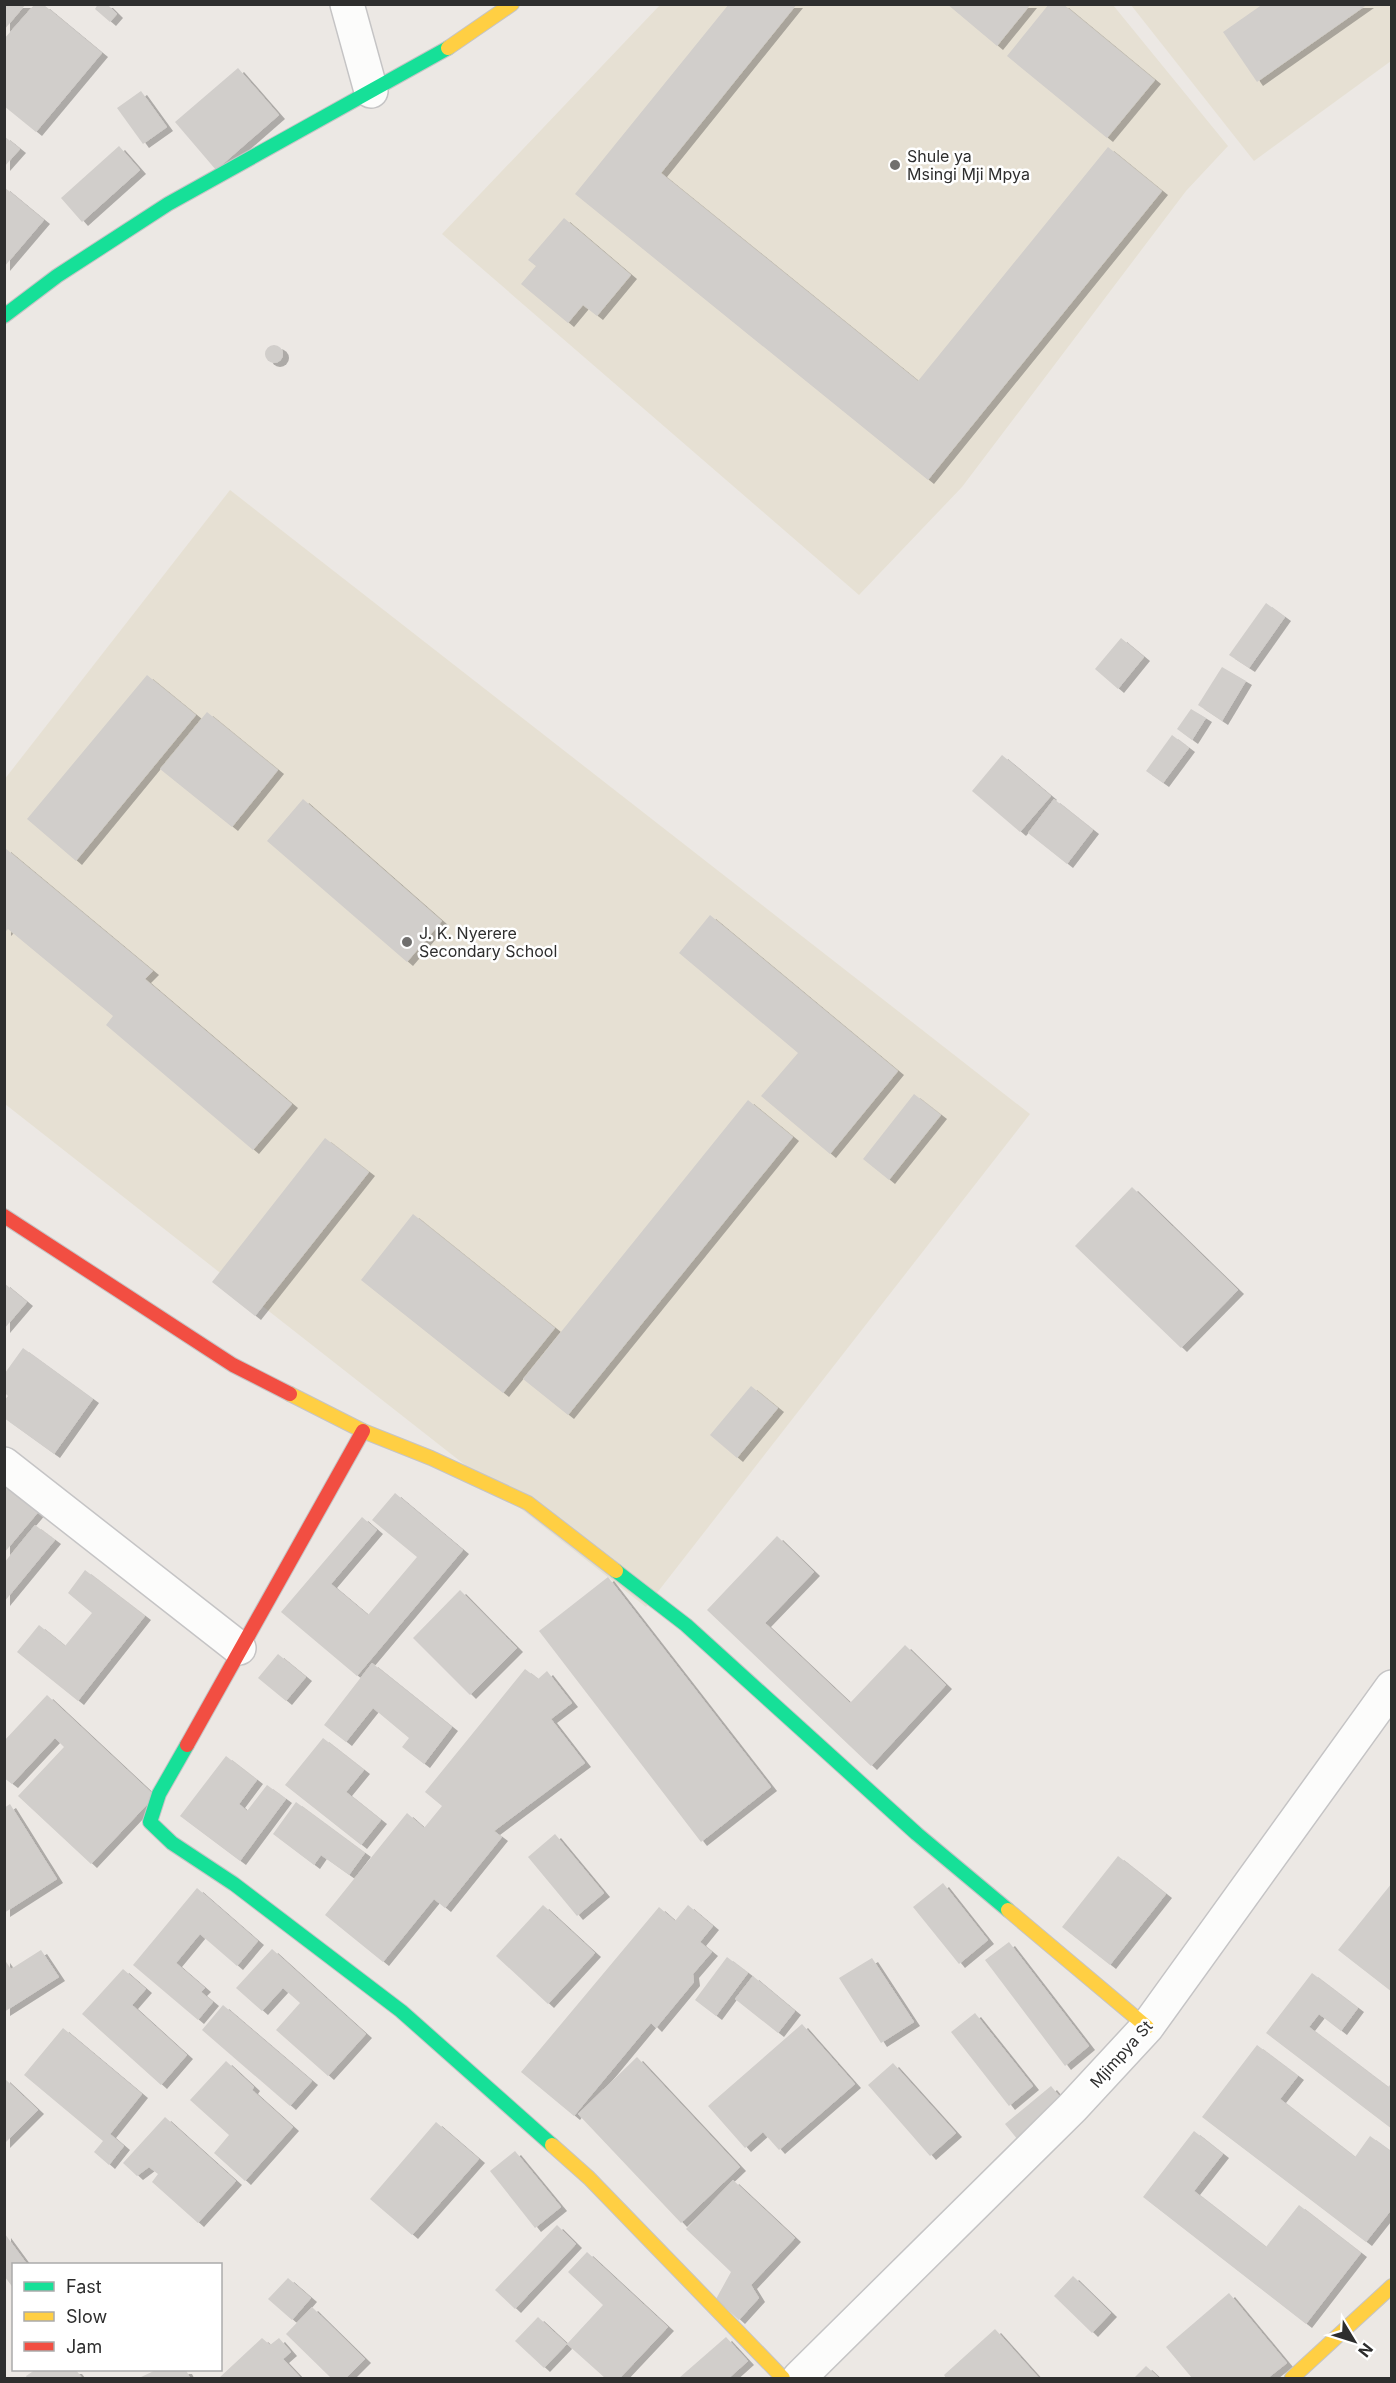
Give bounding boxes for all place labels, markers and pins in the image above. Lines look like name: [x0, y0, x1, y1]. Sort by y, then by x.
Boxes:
place label: Shule ya Msingi Mji Mpya: [907, 146, 1030, 184]
marker: Shule ya Msingi Mji Mpya: [888, 158, 902, 172]
place label: J. K. Nyerere Secondary School: [419, 923, 557, 961]
marker: J. K. Nyerere Secondary School: [400, 935, 414, 949]

